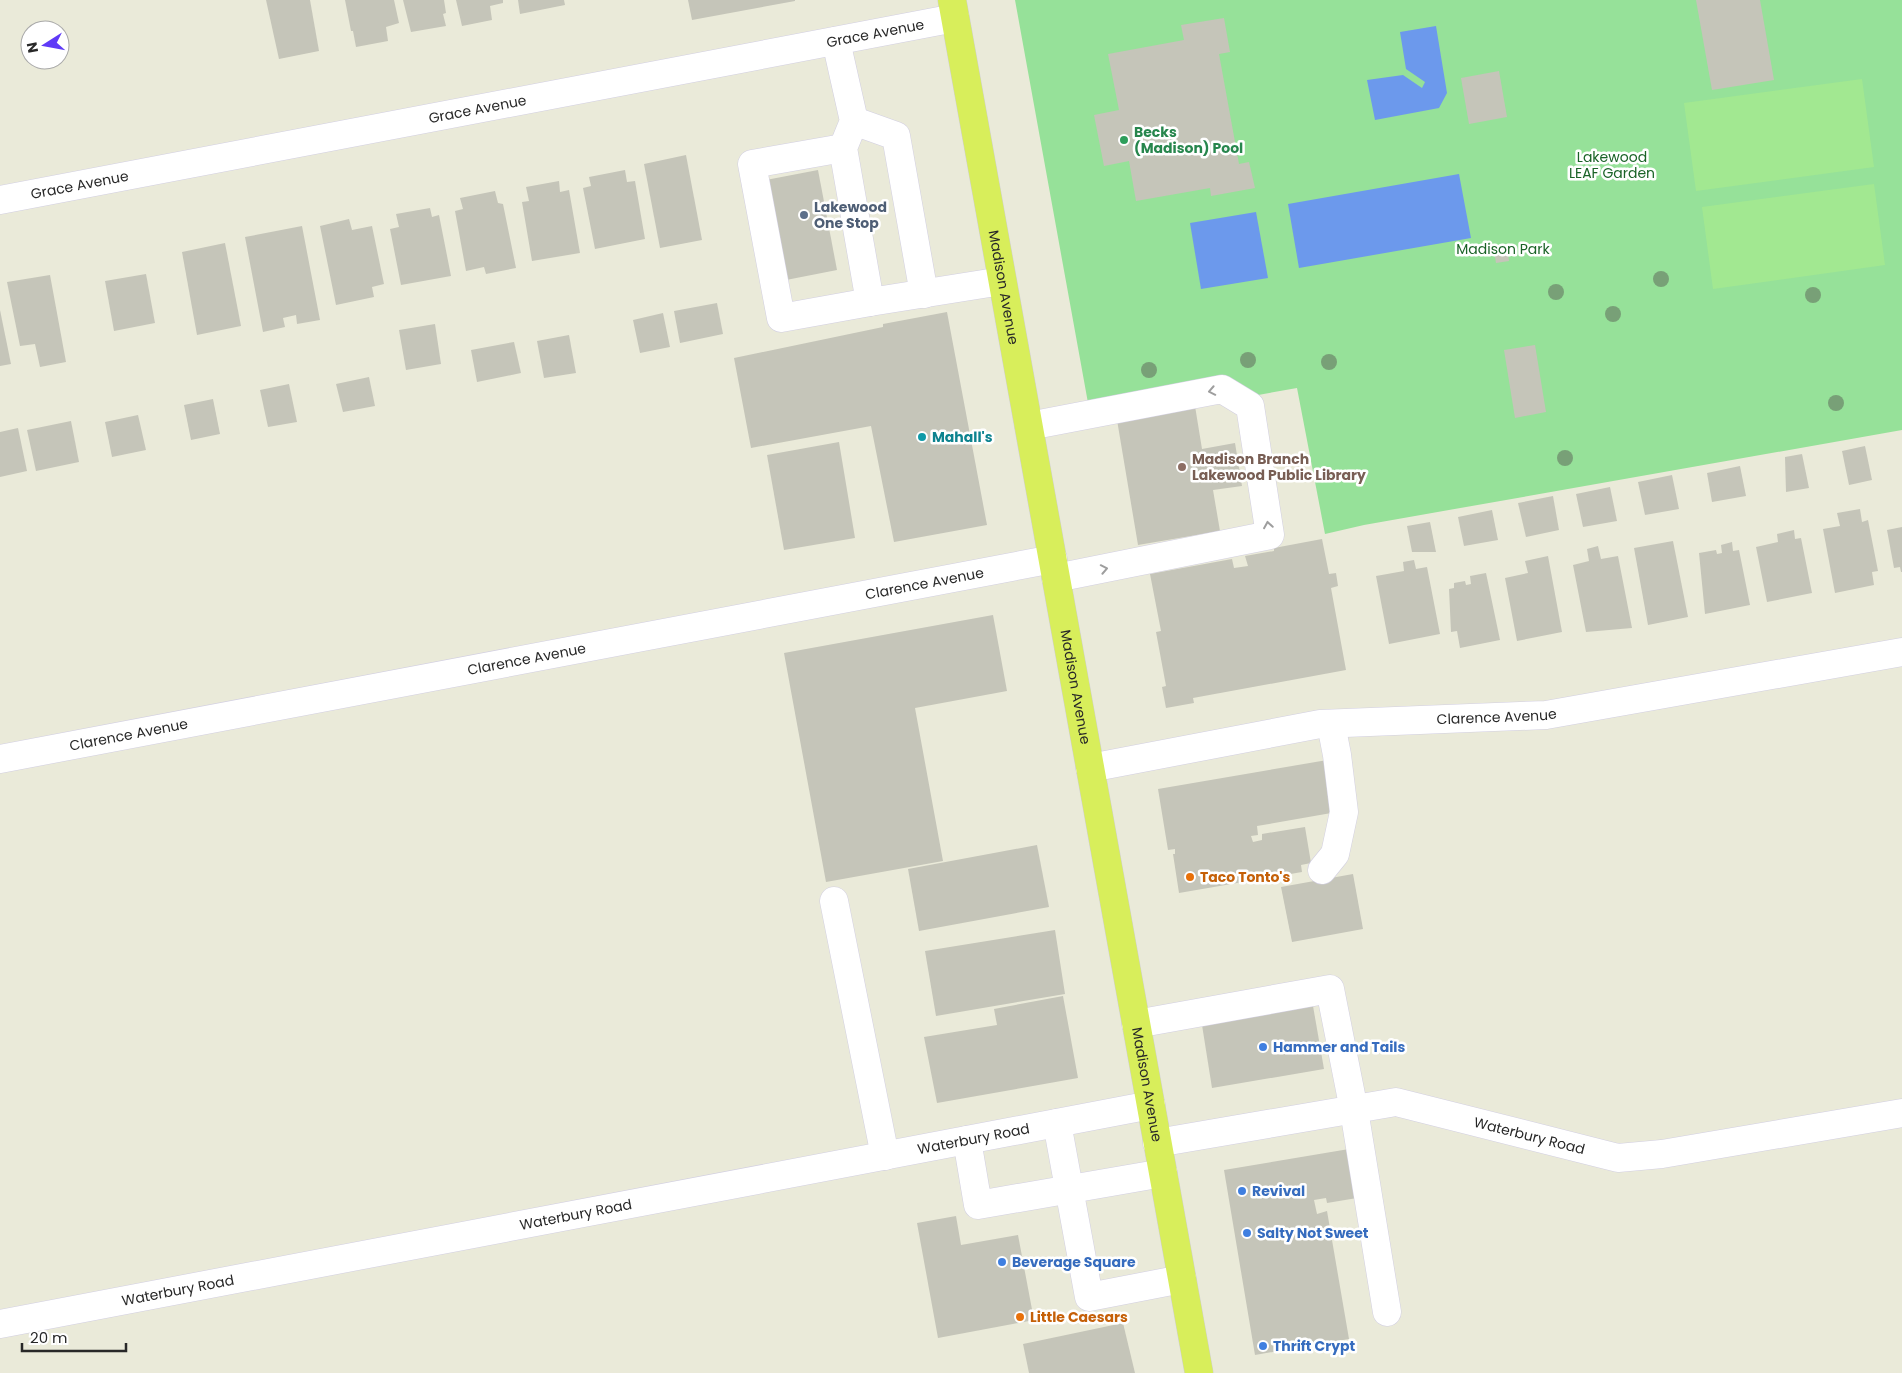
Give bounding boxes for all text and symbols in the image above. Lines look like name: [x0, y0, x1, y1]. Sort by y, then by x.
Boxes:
street label: Grace Avenue: [825, 14, 926, 52]
north arrow: [20, 20, 70, 70]
text: N: [21, 40, 43, 55]
street label: Grace Avenue: [427, 90, 528, 128]
place label: Becks (Madison) Pool: [1134, 122, 1243, 158]
marker: Becks (Madison) Pool: [1118, 134, 1130, 146]
park label: Lakewood LEAF Garden: [1569, 147, 1655, 183]
street label: Grace Avenue: [29, 166, 130, 204]
place label: Lakewood One Stop: [814, 197, 887, 233]
marker: Lakewood One Stop: [798, 209, 810, 221]
street label: Madison Avenue: [984, 229, 1024, 347]
park label: Madison Park: [1456, 239, 1550, 259]
one-way arrow: [1208, 386, 1217, 396]
place label: Mahall's: [932, 427, 993, 447]
marker: Mahall's: [916, 431, 928, 443]
place label: Madison Branch Lakewood Public Library: [1192, 449, 1366, 485]
marker: Madison Branch Lakewood Public Library: [1176, 461, 1188, 473]
one-way arrow: [1264, 521, 1274, 529]
street label: Clarence Avenue: [864, 562, 986, 604]
one-way arrow: [1099, 564, 1108, 574]
street label: Madison Avenue: [1055, 628, 1096, 746]
street label: Clarence Avenue: [466, 638, 588, 680]
street label: Clarence Avenue: [1436, 703, 1559, 729]
street label: Clarence Avenue: [68, 713, 190, 756]
place label: Taco Tonto's: [1200, 867, 1290, 887]
marker: Taco Tonto's: [1184, 871, 1196, 883]
street label: Madison Avenue: [1127, 1026, 1167, 1144]
place label: Hammer and Tails: [1273, 1037, 1405, 1057]
marker: Hammer and Tails: [1257, 1041, 1269, 1053]
street label: Waterbury Road: [1472, 1112, 1587, 1159]
street label: Waterbury Road: [916, 1118, 1031, 1159]
place label: Revival: [1252, 1181, 1305, 1201]
marker: Revival: [1236, 1185, 1248, 1197]
street label: Waterbury Road: [518, 1194, 633, 1235]
place label: Salty Not Sweet: [1257, 1223, 1369, 1243]
marker: Salty Not Sweet: [1241, 1227, 1253, 1239]
place label: Beverage Square: [1012, 1252, 1136, 1272]
marker: Beverage Square: [996, 1256, 1008, 1268]
street label: Waterbury Road: [120, 1270, 236, 1311]
place label: Little Caesars: [1030, 1307, 1128, 1327]
marker: Little Caesars: [1014, 1311, 1026, 1323]
scale bar: [22, 1320, 126, 1352]
text: 20 m: [30, 1327, 68, 1348]
place label: Thrift Crypt: [1273, 1336, 1356, 1356]
marker: Thrift Crypt: [1257, 1340, 1269, 1352]

